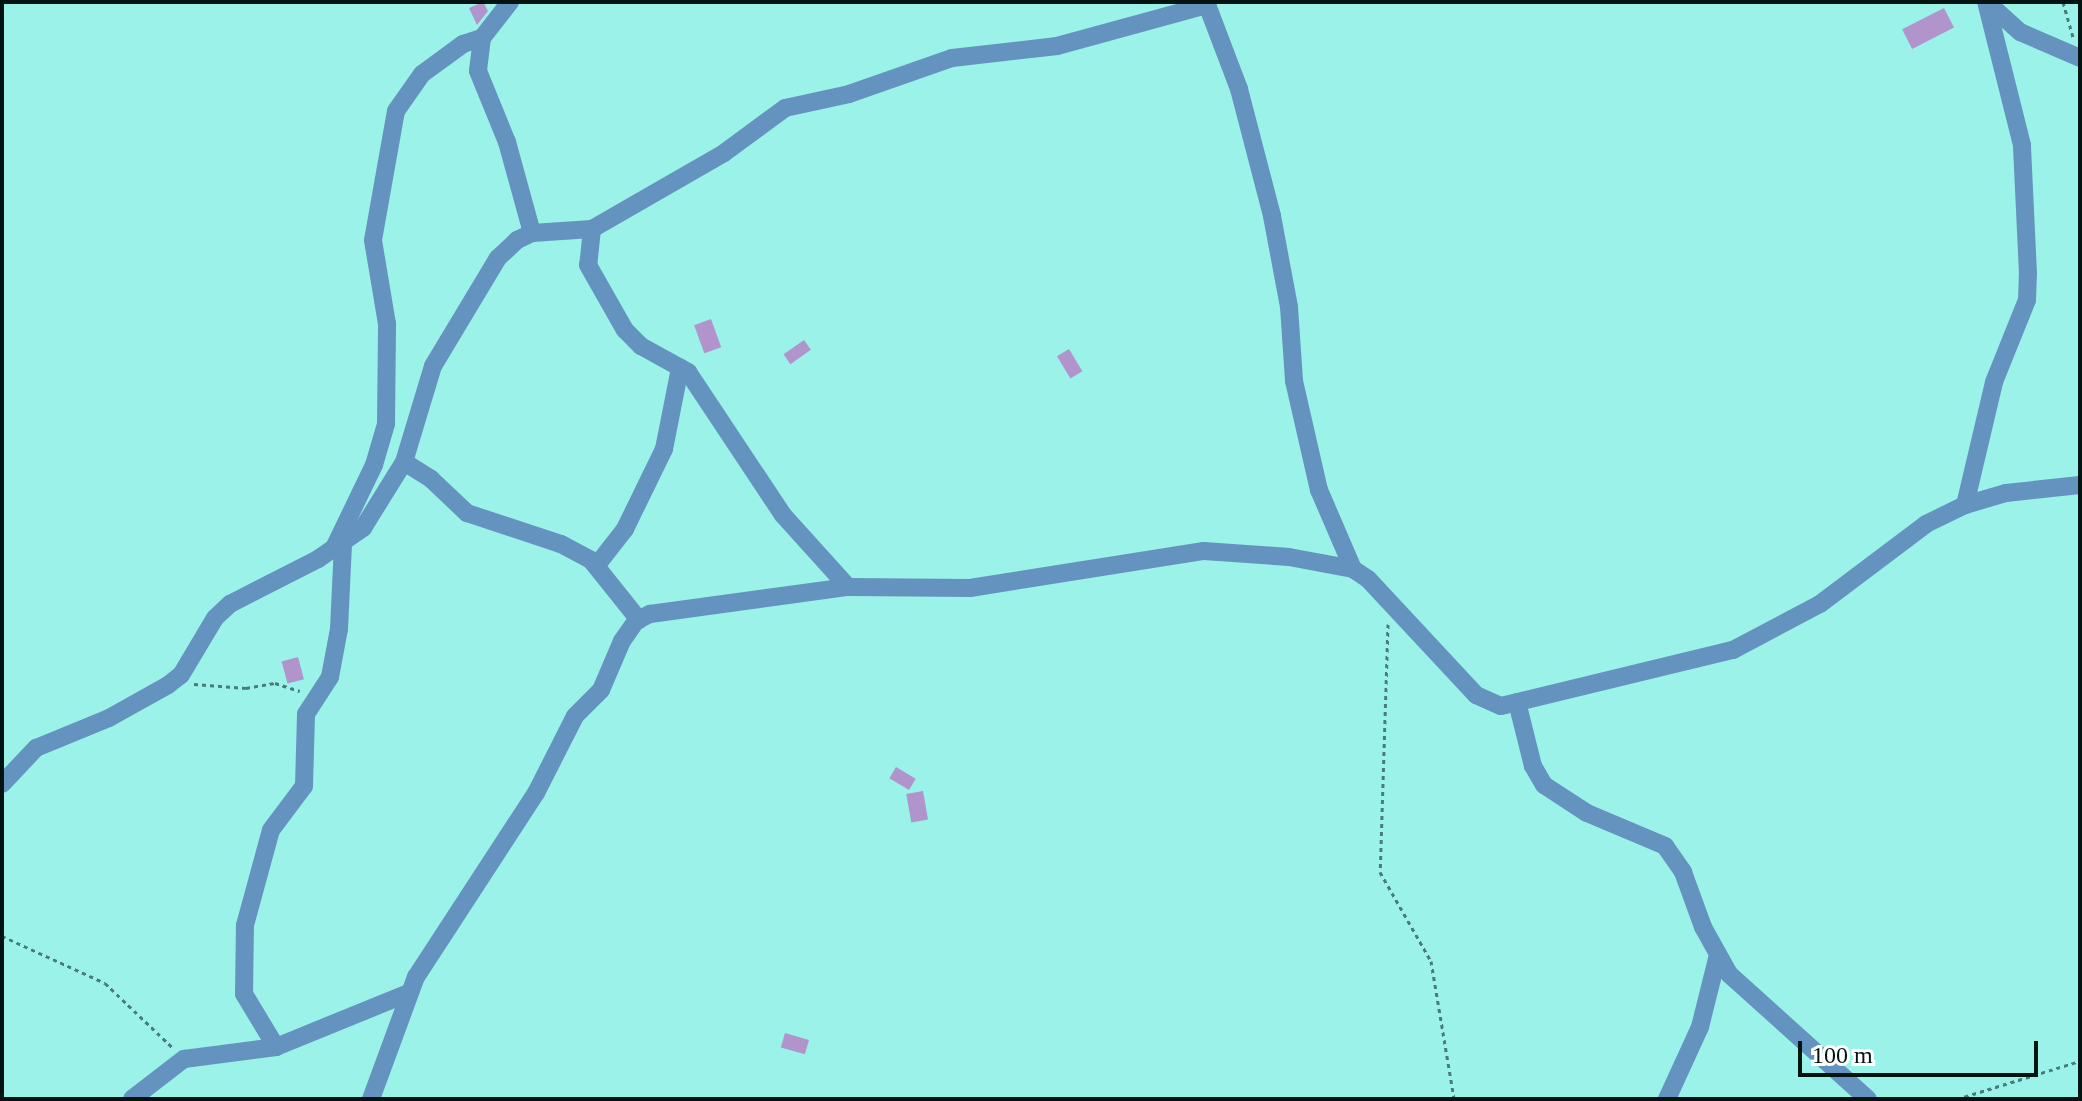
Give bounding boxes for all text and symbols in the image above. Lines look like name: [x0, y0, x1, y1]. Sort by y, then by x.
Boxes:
scale bar: [1802, 1025, 2042, 1075]
text: 100 m: [1812, 1042, 1873, 1068]

